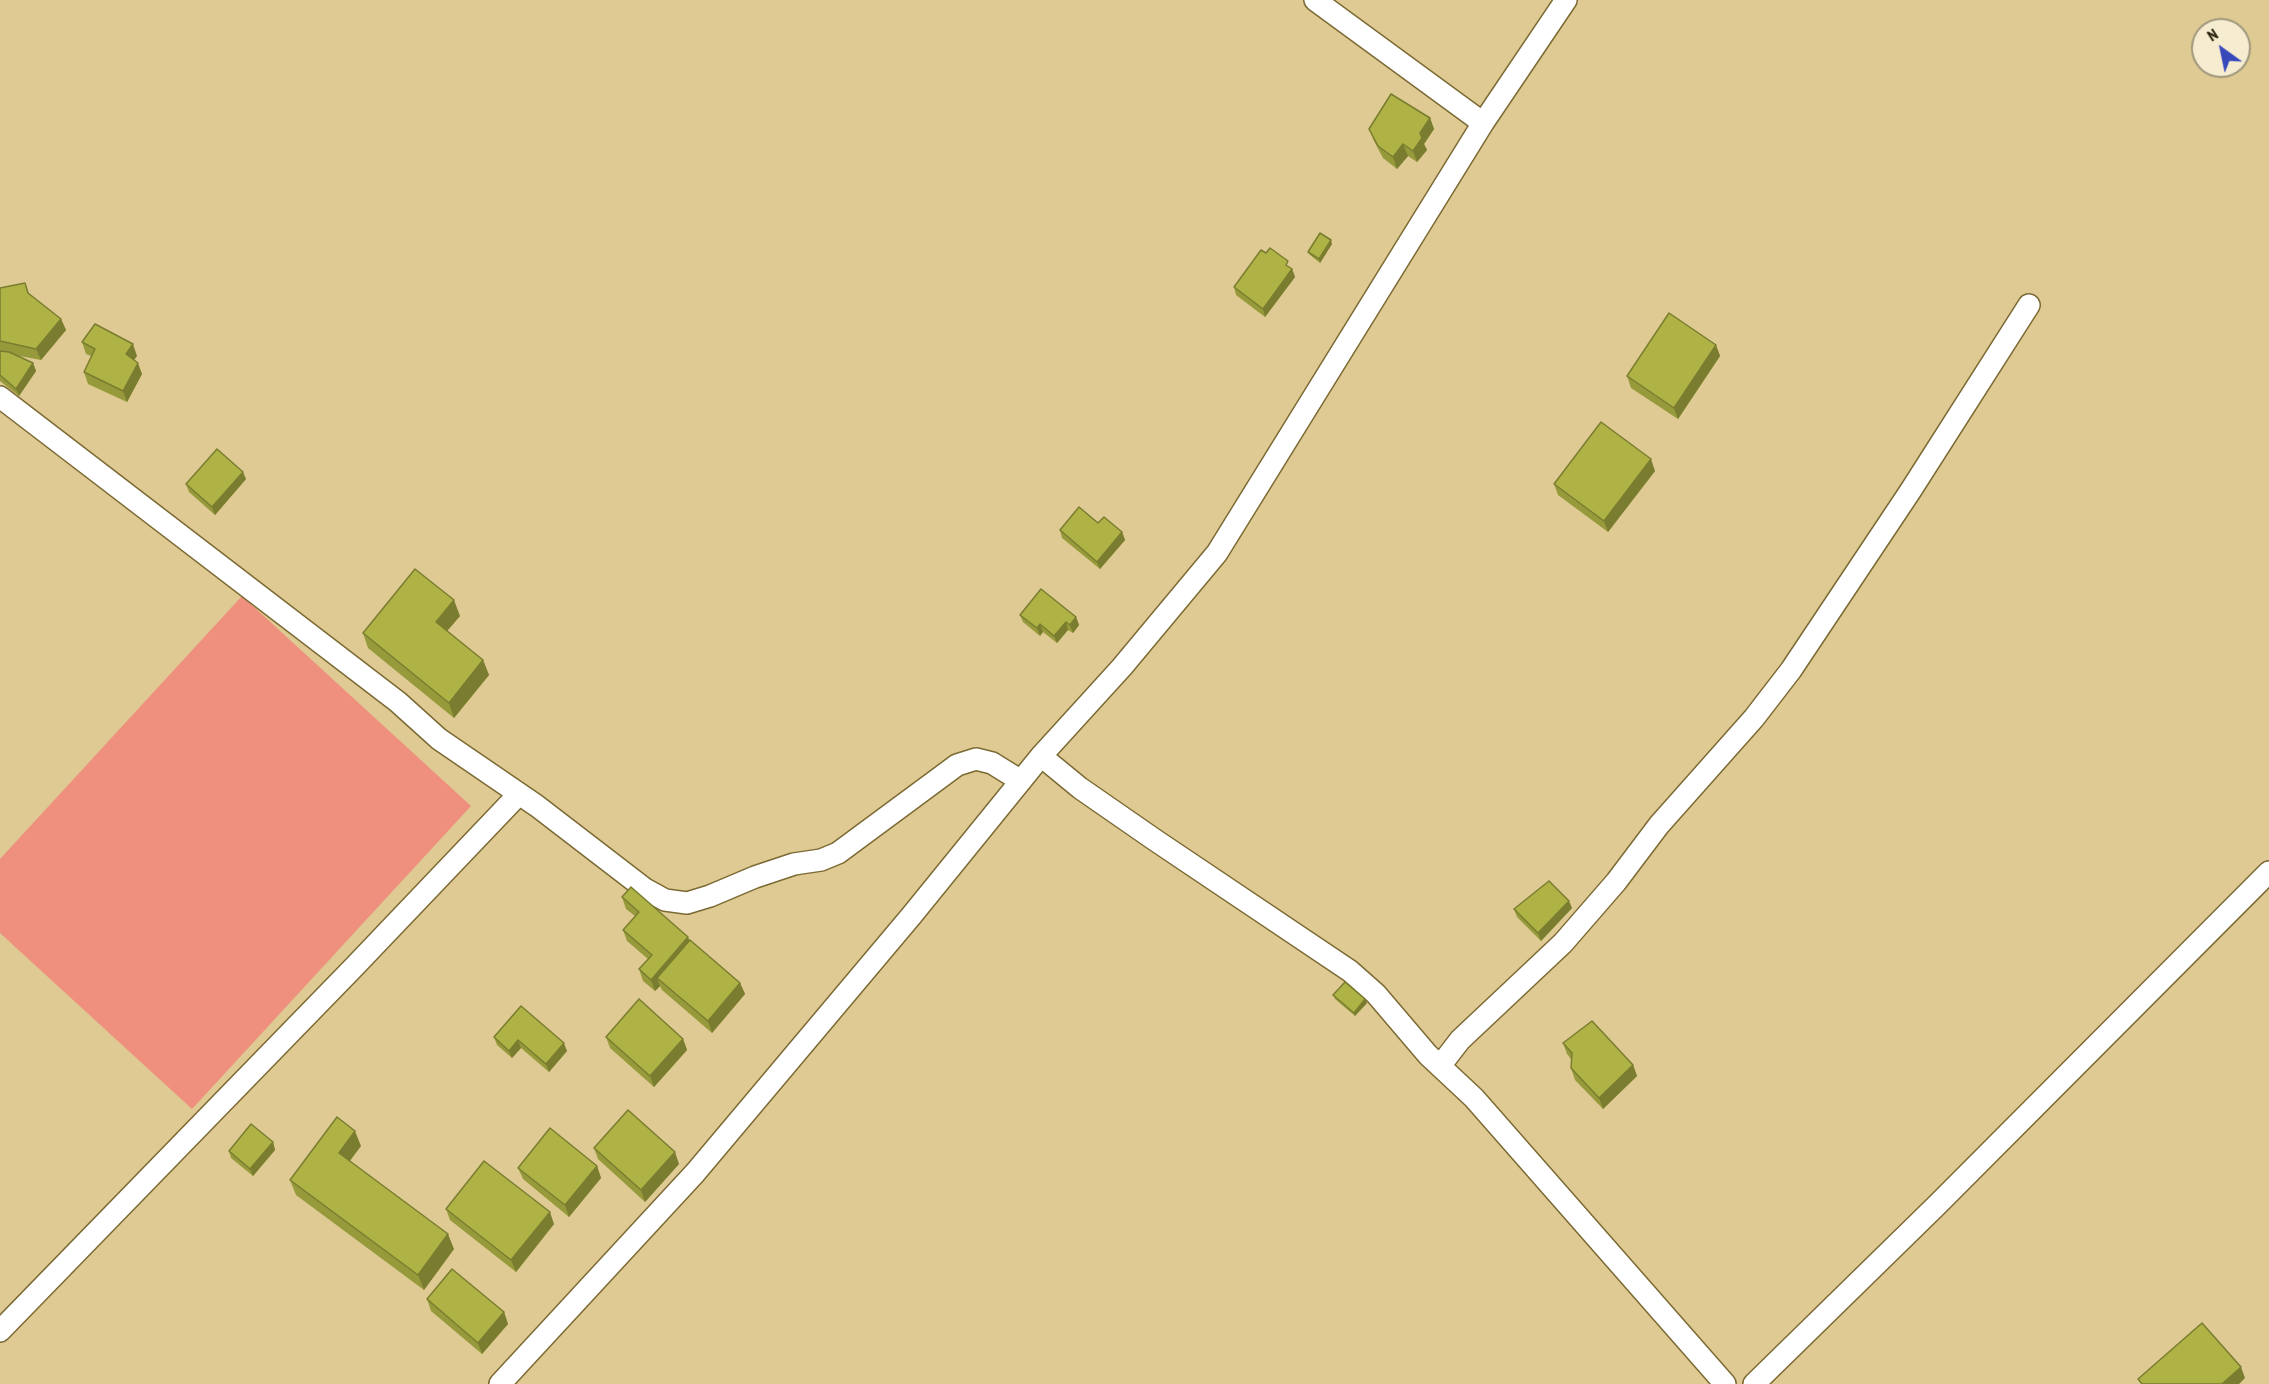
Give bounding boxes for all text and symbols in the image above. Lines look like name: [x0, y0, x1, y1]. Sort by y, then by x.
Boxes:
north arrow: [2191, 18, 2251, 78]
text: N: [2203, 24, 2221, 45]

